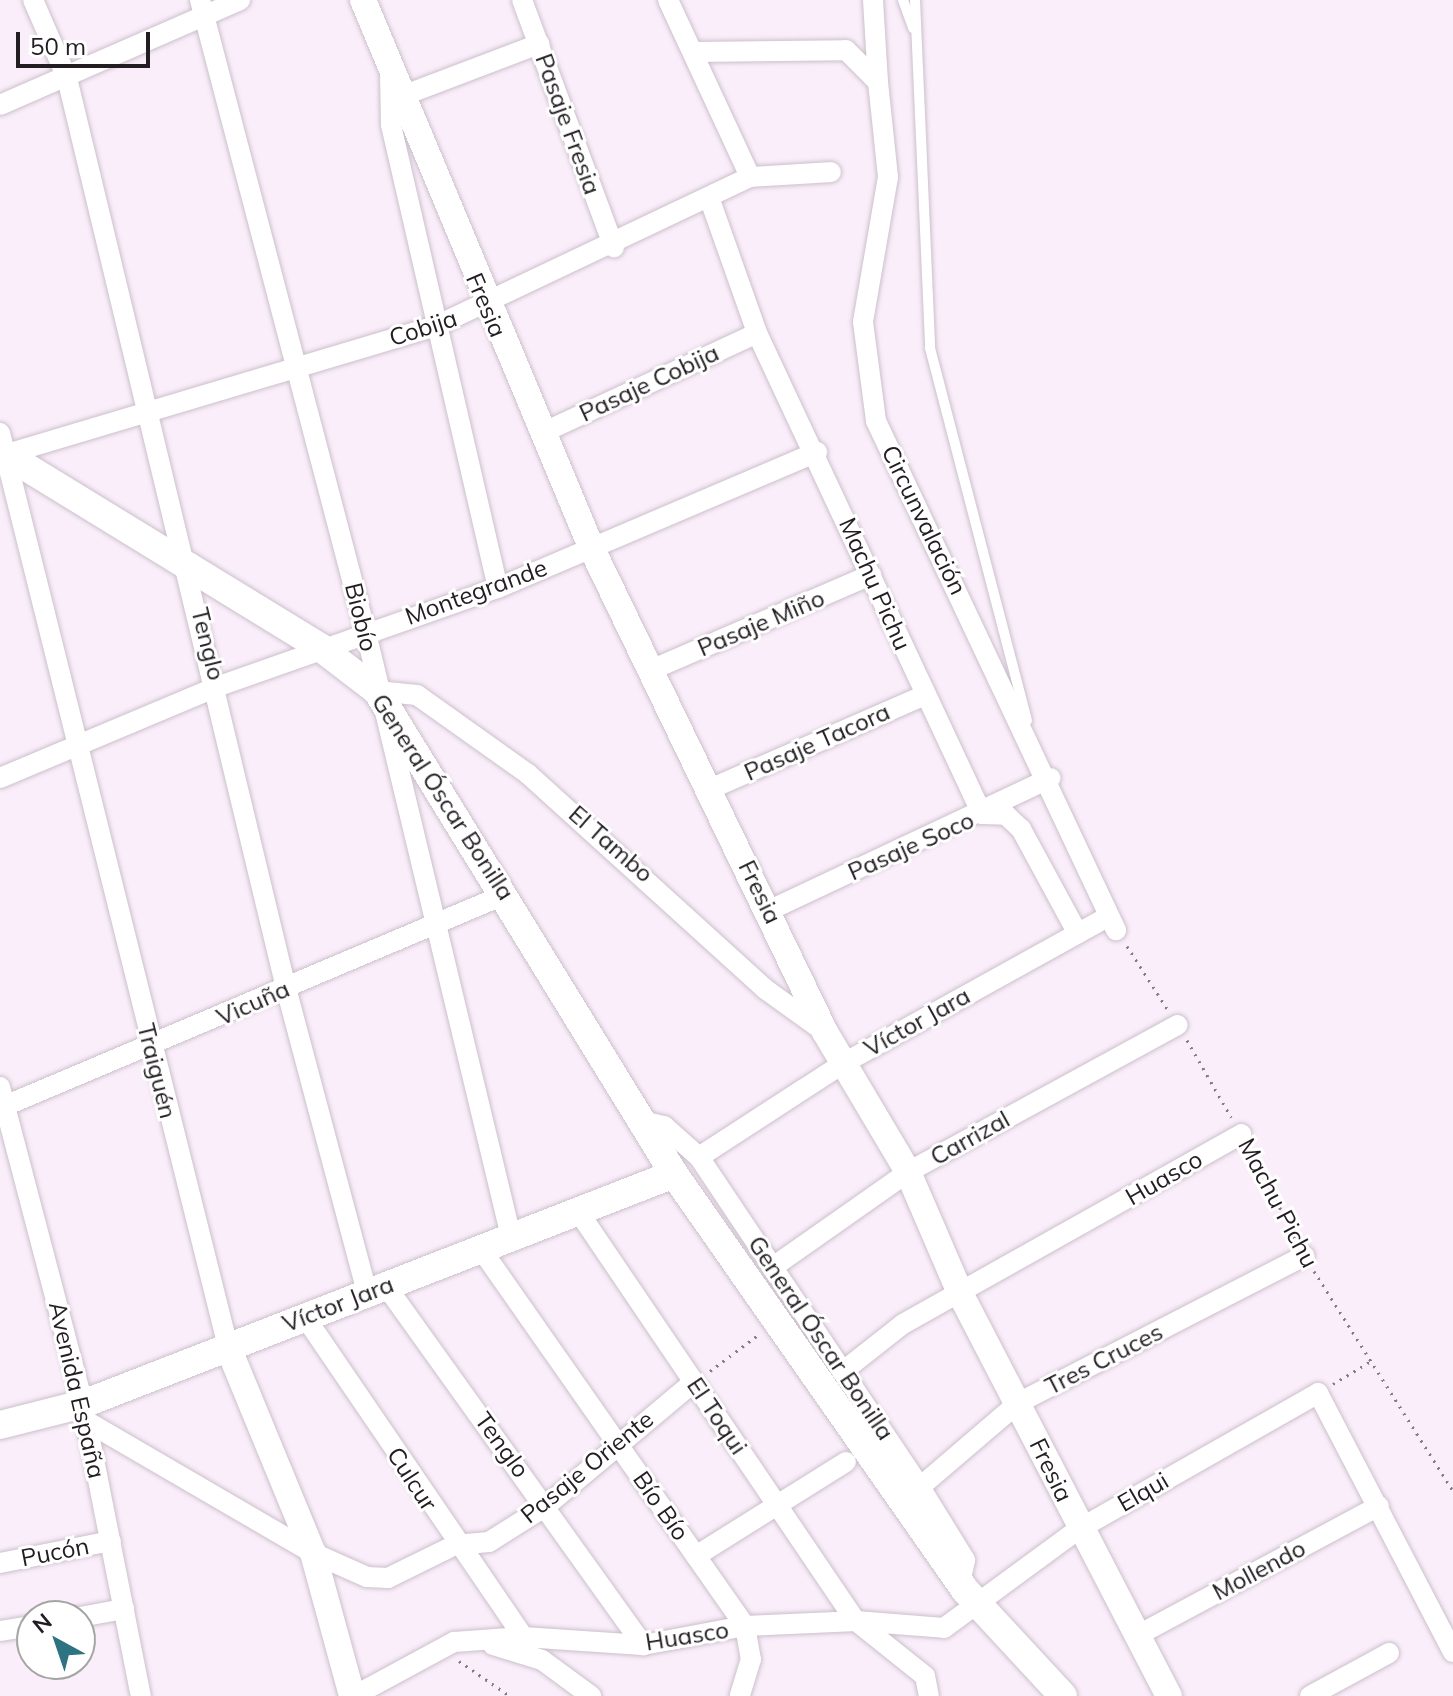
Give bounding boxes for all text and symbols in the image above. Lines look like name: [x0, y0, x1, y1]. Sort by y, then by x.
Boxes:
scale bar: [20, 16, 154, 66]
text: 50 m: [30, 31, 86, 61]
street label: Pasaje Fresia: [529, 50, 607, 198]
street label: Fresia: [460, 269, 512, 341]
street label: Cobija: [385, 304, 461, 352]
street label: Pasaje Cobija: [575, 338, 723, 428]
street label: Circunvalación: [875, 441, 973, 599]
street label: Machu Pichu: [833, 513, 917, 655]
street label: Montegrande: [401, 553, 551, 631]
street label: Biobío: [339, 580, 383, 654]
street label: Pasaje Miño: [693, 583, 829, 663]
street label: Tenglo: [185, 605, 231, 683]
street label: General Óscar Bonilla: [366, 689, 520, 905]
street label: Pasaje Tacora: [740, 697, 894, 787]
street label: El Tambo: [563, 800, 659, 888]
street label: Pasaje Soco: [844, 805, 978, 887]
street label: Fresia: [732, 856, 788, 928]
street label: Vicuña: [212, 974, 294, 1032]
street label: Víctor Jara: [859, 981, 975, 1063]
street label: Traiguén: [131, 1021, 183, 1121]
street label: Carrizal: [925, 1105, 1015, 1171]
street label: Machu Pichu: [1232, 1133, 1324, 1273]
street label: Huasco: [1120, 1145, 1208, 1211]
street label: General Óscar Bonilla: [742, 1231, 900, 1445]
street label: Víctor Jara: [278, 1270, 398, 1338]
street label: Avenida España: [43, 1299, 111, 1481]
street label: Tres Cruces: [1040, 1317, 1168, 1401]
street label: El Toqui: [681, 1372, 753, 1460]
street label: Pasaje Oriente: [515, 1405, 659, 1529]
street label: Tenglo: [469, 1407, 535, 1483]
street label: Fresia: [1023, 1434, 1079, 1506]
street label: Culcur: [381, 1442, 443, 1516]
street label: Bío Bío: [627, 1466, 695, 1546]
street label: Elqui: [1113, 1466, 1173, 1518]
street label: Pucón: [19, 1531, 91, 1573]
street label: Mollendo: [1208, 1534, 1310, 1606]
north arrow: [16, 1600, 96, 1680]
text: N: [26, 1607, 57, 1639]
street label: Huasco: [643, 1615, 731, 1657]

